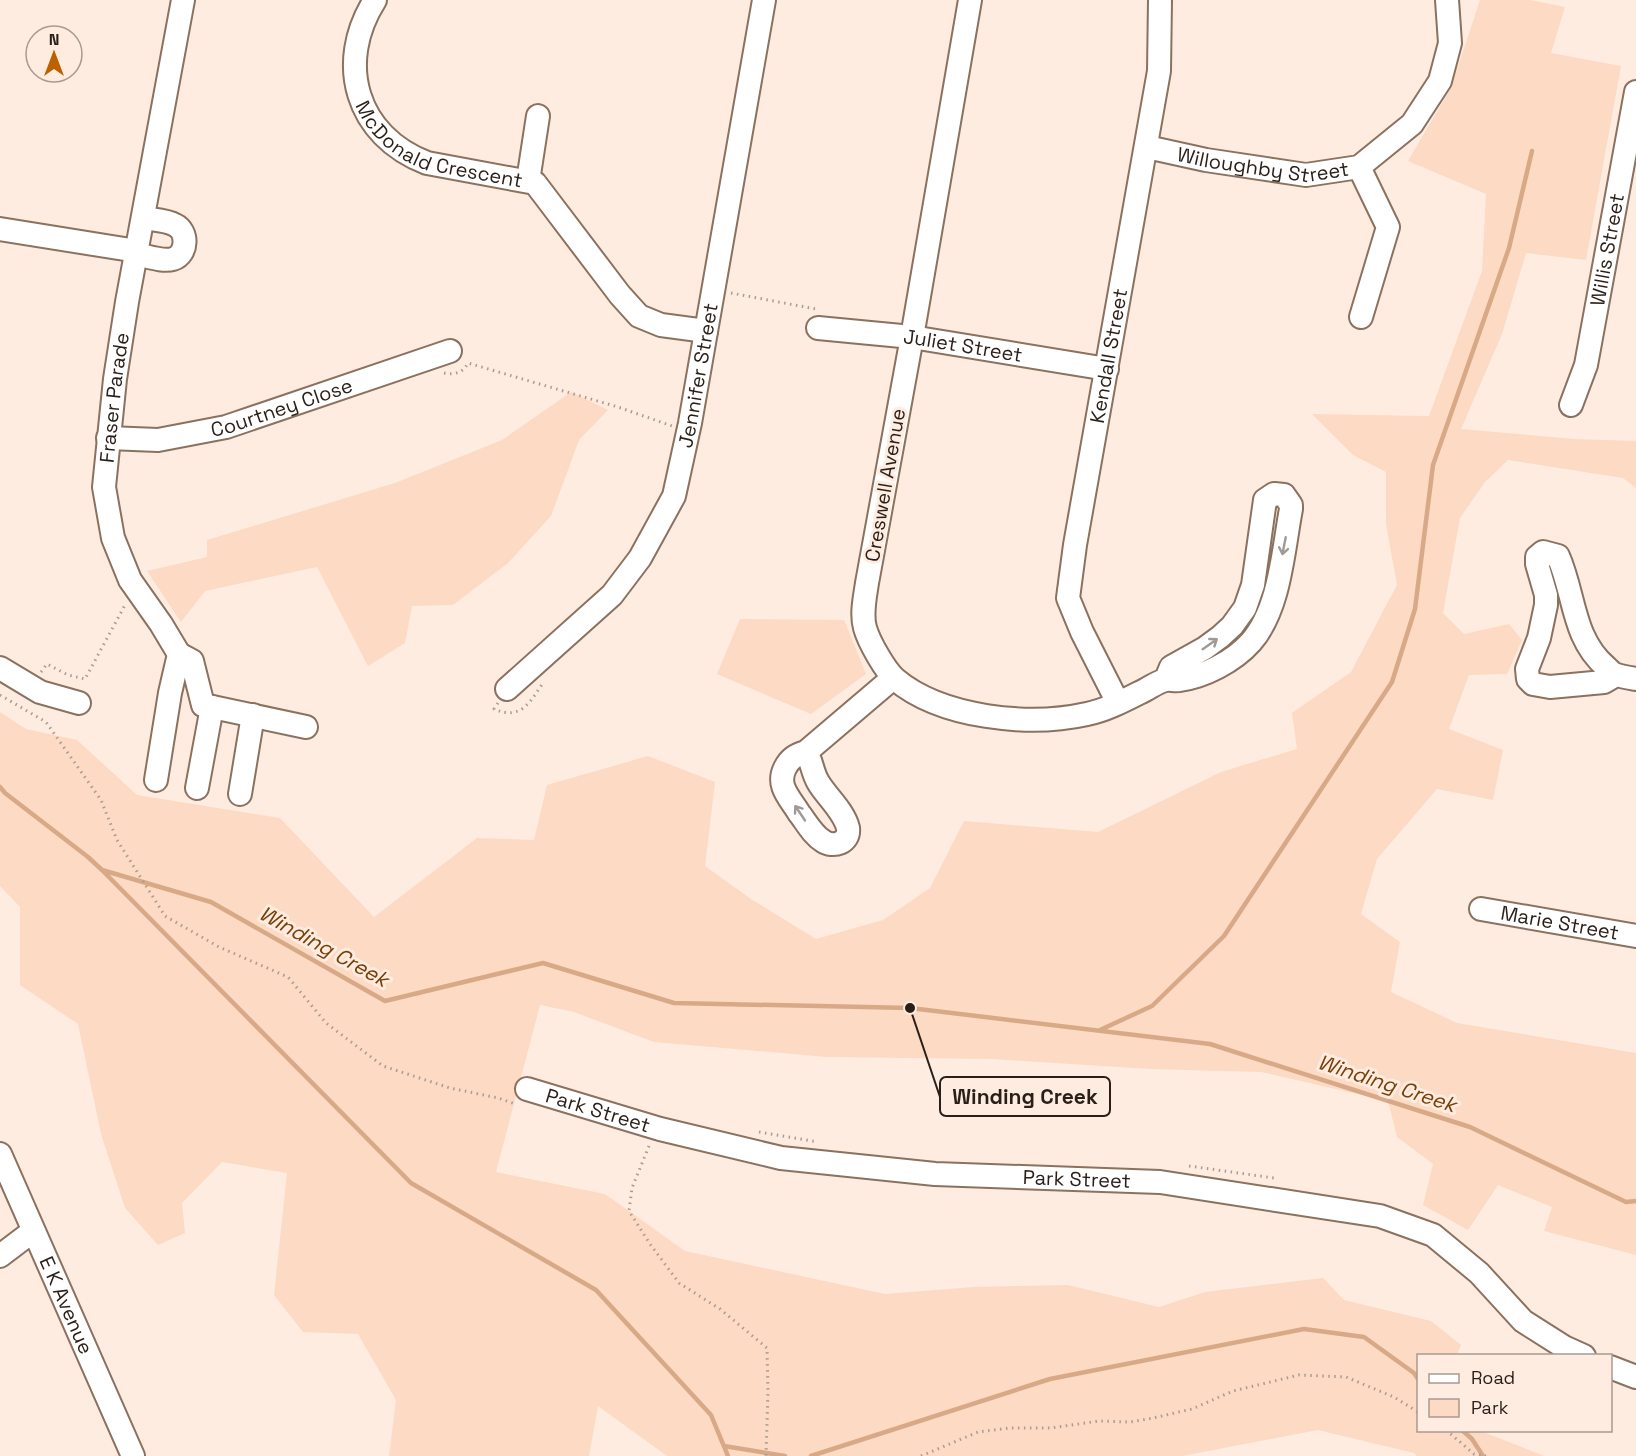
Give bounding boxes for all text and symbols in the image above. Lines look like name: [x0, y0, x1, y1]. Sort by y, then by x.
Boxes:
north arrow: [24, 24, 84, 84]
text: N: [49, 29, 59, 50]
street label: McDonald Crescent: [350, 96, 525, 193]
street label: Willoughby Street: [1175, 141, 1351, 188]
street label: Willis Street: [1584, 191, 1630, 308]
street label: Kendall Street: [1084, 286, 1133, 425]
street label: Jennifer Street: [672, 301, 724, 450]
street label: Juliet Street: [902, 323, 1024, 368]
street label: Fraser Parade: [94, 331, 135, 464]
street label: Courtney Close: [208, 372, 356, 443]
street label: Creswell Avenue: [859, 406, 911, 564]
one-way arrow: [1278, 535, 1289, 555]
one-way arrow: [1201, 638, 1218, 650]
one-way arrow: [794, 806, 806, 822]
water label: Winding Creek: [254, 899, 396, 994]
street label: Marie Street: [1499, 900, 1621, 946]
water label: Winding Creek: [1314, 1048, 1462, 1119]
callout: Winding Creek: [940, 1077, 1110, 1116]
street label: Park Street: [542, 1082, 653, 1138]
text: Winding Creek: [952, 1083, 1098, 1110]
street label: Park Street: [1022, 1164, 1131, 1194]
street label: E K Avenue: [34, 1252, 99, 1358]
legend: [1417, 1354, 1612, 1432]
text: Road: [1471, 1366, 1515, 1389]
text: Park: [1471, 1396, 1509, 1419]

